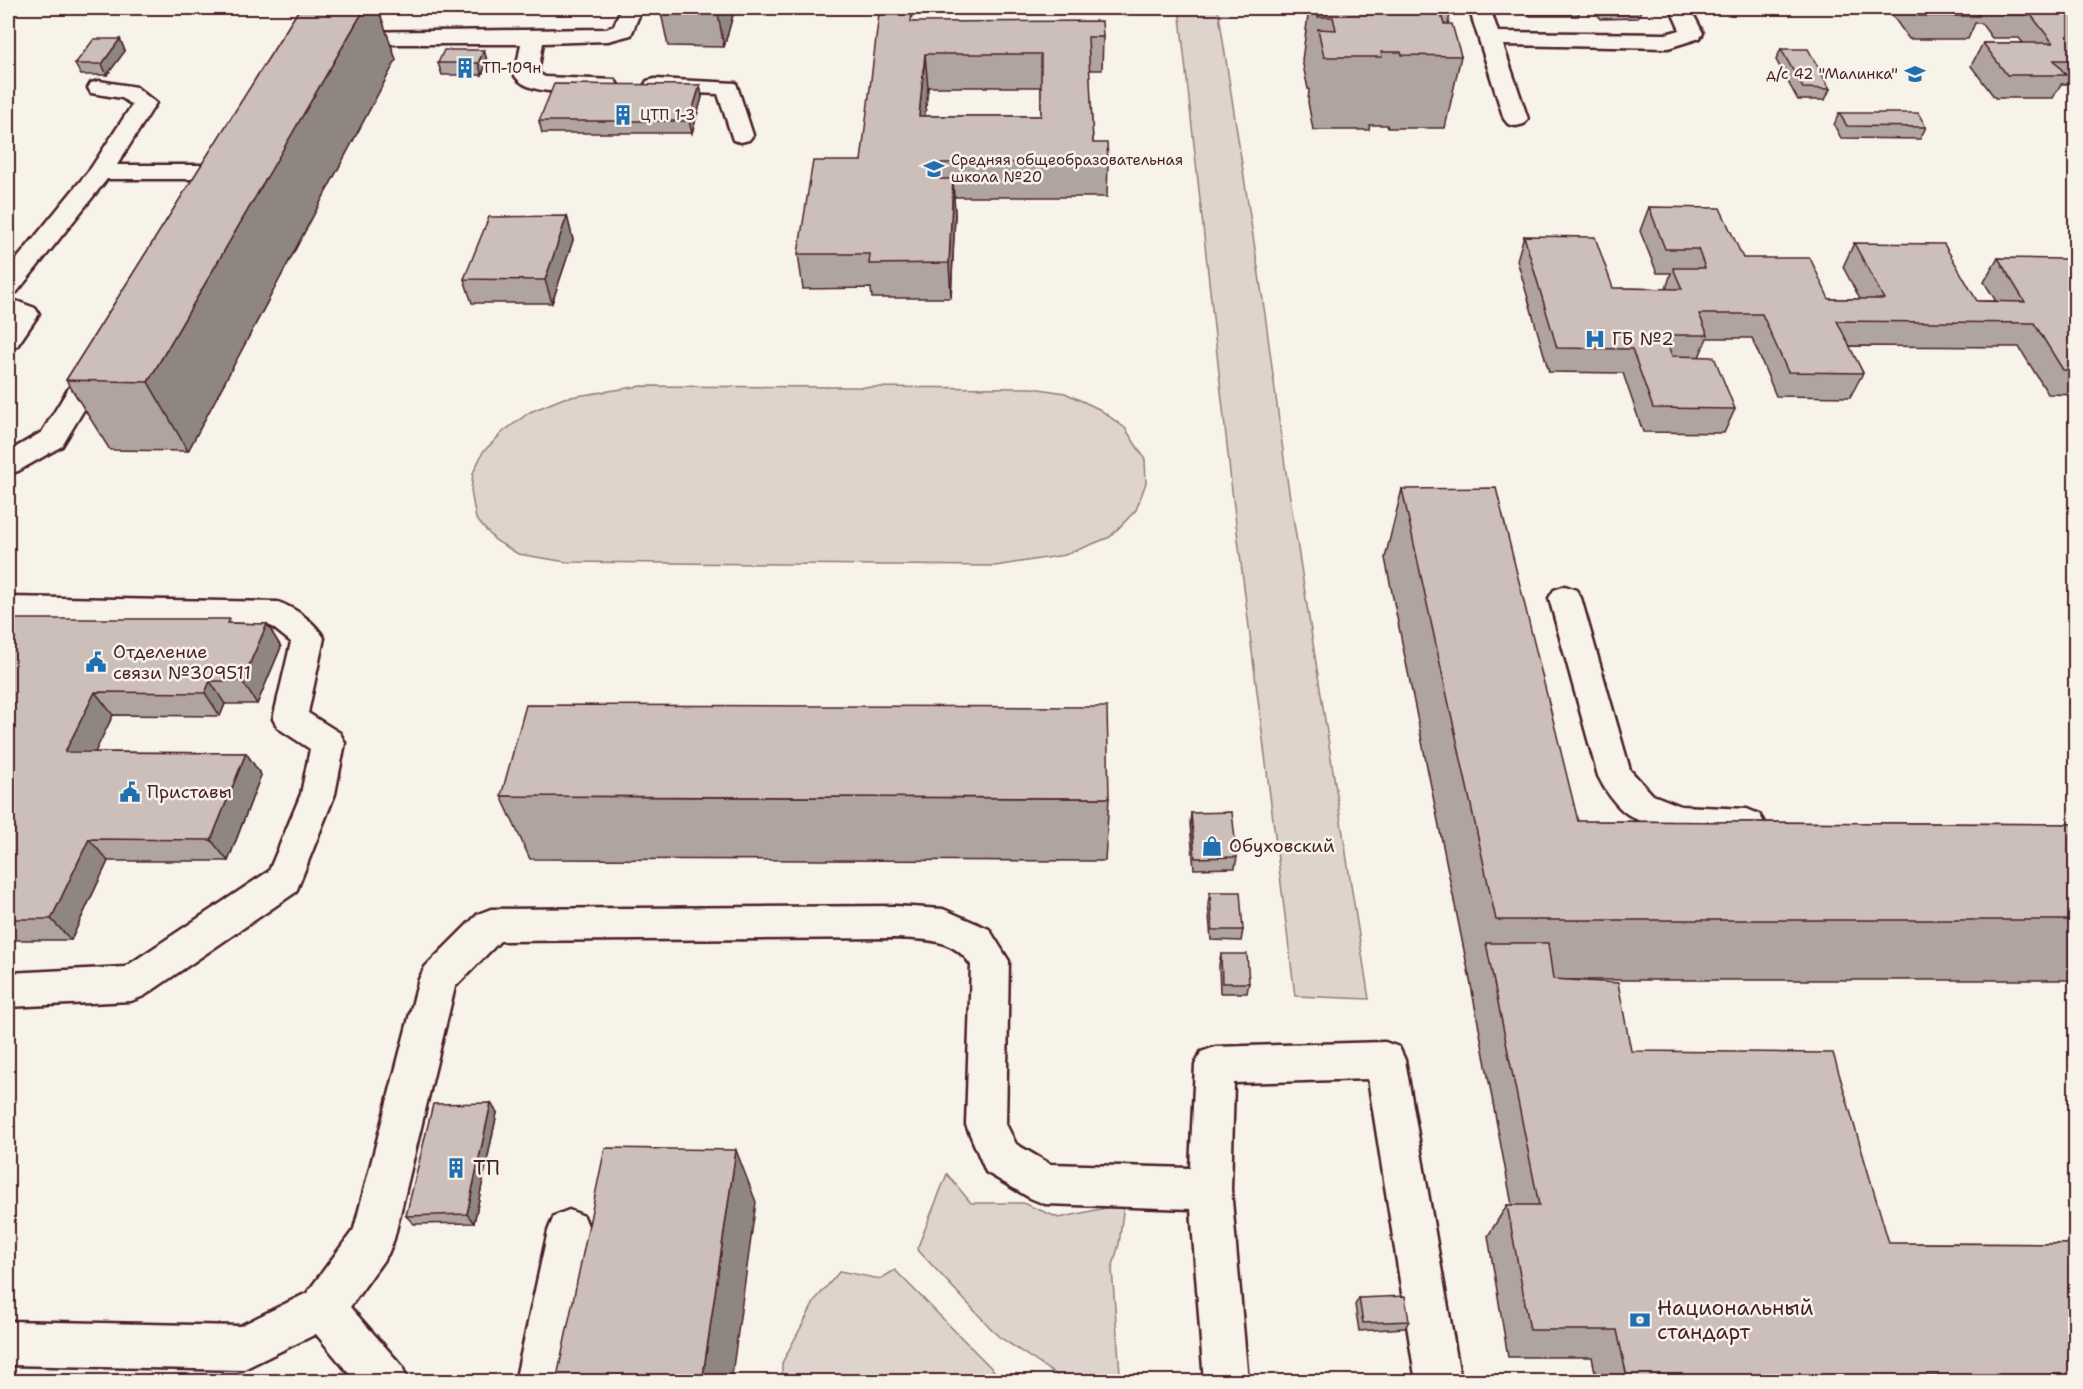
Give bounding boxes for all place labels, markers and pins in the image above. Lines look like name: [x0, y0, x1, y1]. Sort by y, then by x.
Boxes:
building icon: ТП-109н: [453, 56, 477, 80]
place label: ТП-109н: [482, 58, 541, 78]
school or university icon: д/с 42 "Малинка": [1903, 62, 1927, 86]
place label: д/с 42 "Малинка": [1766, 64, 1898, 84]
building icon: ЦТП 1-3: [611, 103, 635, 127]
place label: ЦТП 1-3: [640, 105, 695, 125]
place label: Средняя общеобразовательная школа №20: [951, 150, 1183, 187]
school or university icon: Средняя общеобразовательная школа №20: [922, 157, 946, 181]
hospital icon: ГБ №2: [1583, 327, 1607, 351]
place label: ГБ №2: [1612, 327, 1674, 351]
place label: Отделение связи №309511: [113, 640, 251, 685]
public building icon: Отделение связи №309511: [84, 650, 108, 674]
public building icon: Приставы: [118, 780, 142, 804]
place label: Приставы: [147, 780, 232, 804]
shop icon: Обуховский: [1200, 834, 1224, 858]
place label: Обуховский: [1229, 834, 1335, 858]
place label: ТП: [473, 1154, 500, 1182]
building icon: ТП: [444, 1156, 468, 1180]
place label: Национальный стандарт: [1657, 1294, 1814, 1346]
bank icon: Национальный стандарт: [1628, 1308, 1652, 1332]

